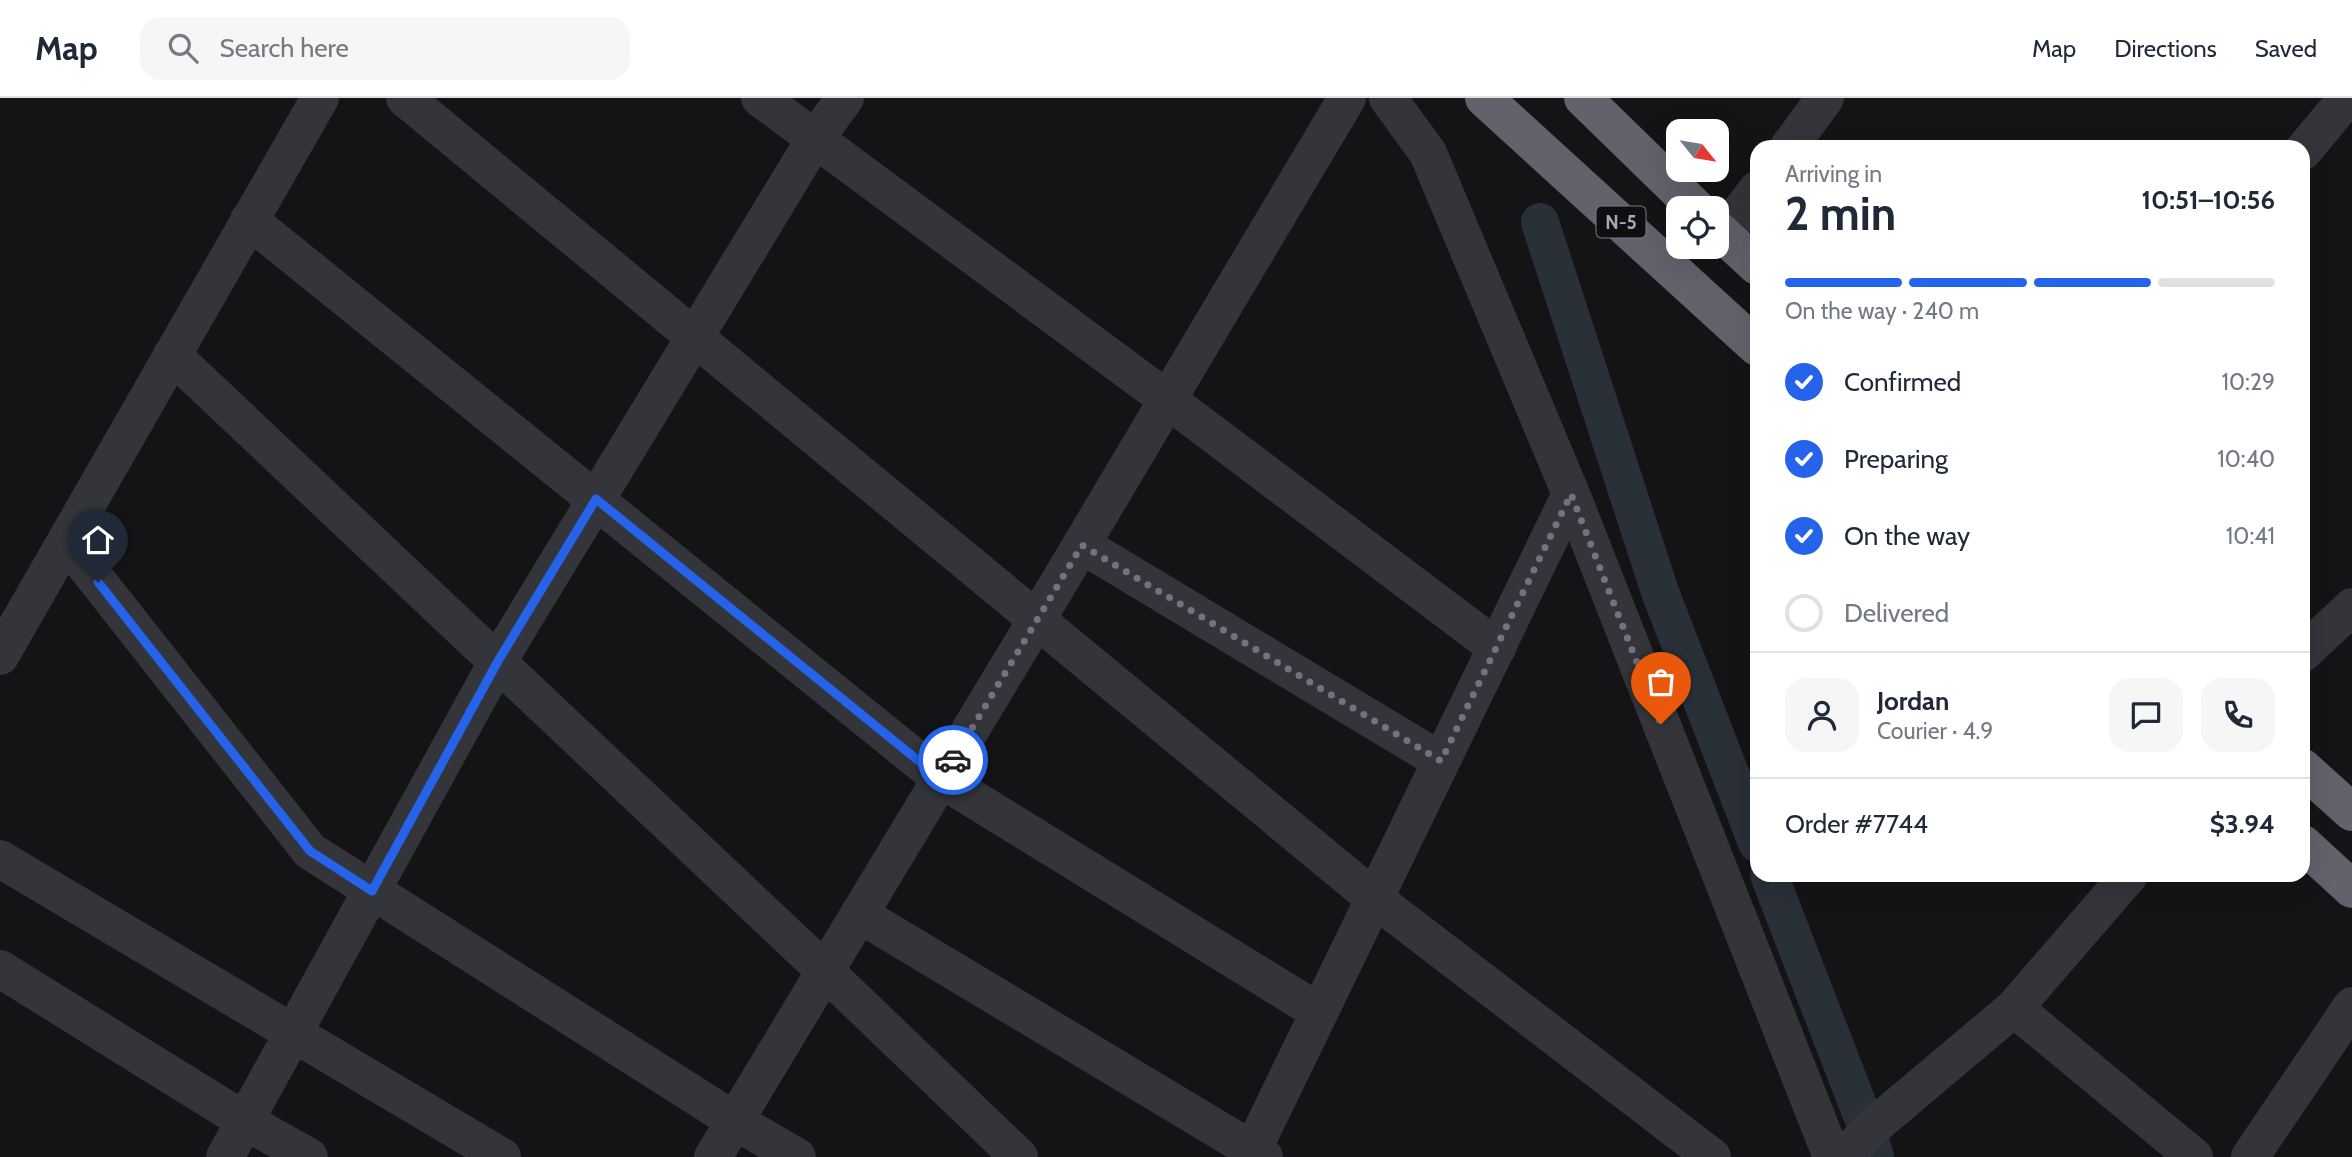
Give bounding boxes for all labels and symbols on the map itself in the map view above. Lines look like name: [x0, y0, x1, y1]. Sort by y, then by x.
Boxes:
north arrow: [1666, 119, 1729, 182]
road number: N-5: [1596, 206, 1646, 238]
pin: [68, 510, 128, 582]
pin: [1631, 652, 1691, 724]
courier: [918, 725, 988, 795]

